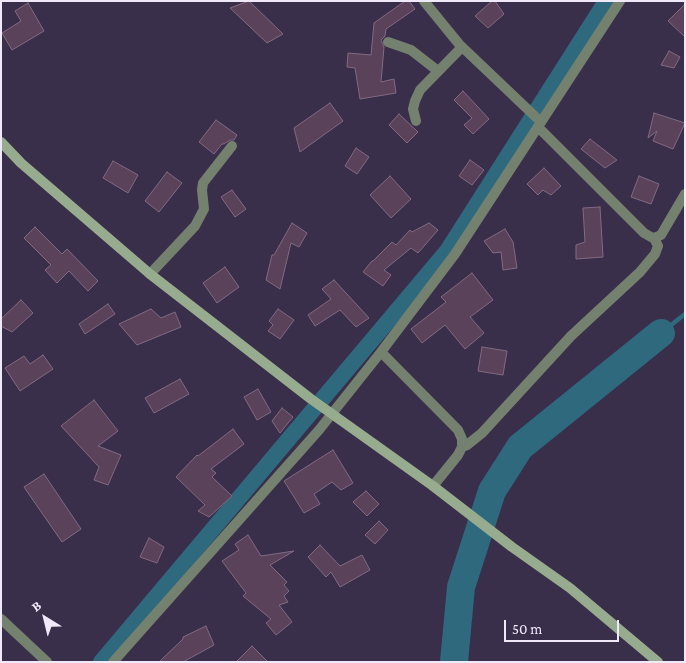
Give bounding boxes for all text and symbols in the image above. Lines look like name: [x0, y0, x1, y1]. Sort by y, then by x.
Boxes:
north arrow: [20, 593, 70, 643]
text: B: [28, 597, 44, 615]
scale bar: [506, 610, 621, 642]
text: 50 m: [512, 621, 542, 637]

